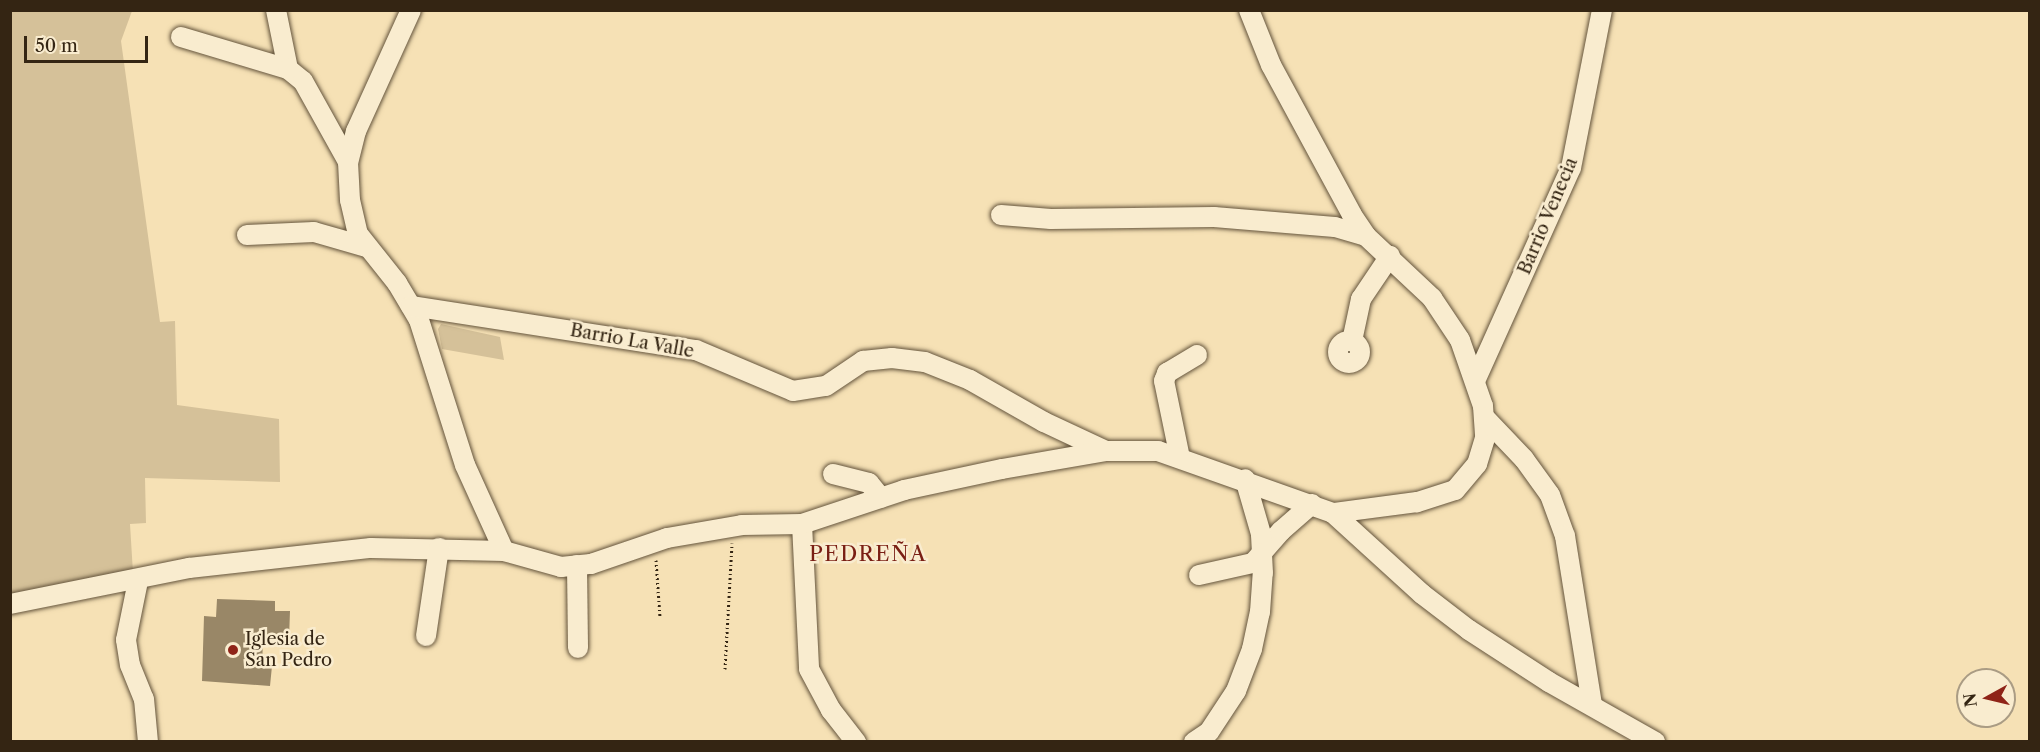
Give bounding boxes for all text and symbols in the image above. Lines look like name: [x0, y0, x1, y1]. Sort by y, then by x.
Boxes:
scale bar: [27, 24, 152, 62]
text: 50 m: [35, 35, 78, 57]
street label: Barrio Venecia: [1513, 154, 1583, 278]
street label: Barrio La Valle: [568, 319, 696, 363]
district label: PEDREÑA: [809, 541, 927, 567]
place label: Iglesia de San Pedro: [245, 629, 332, 672]
marker: Iglesia de San Pedro: [226, 643, 240, 657]
north arrow: [1956, 668, 2016, 728]
text: N: [1959, 692, 1981, 709]

